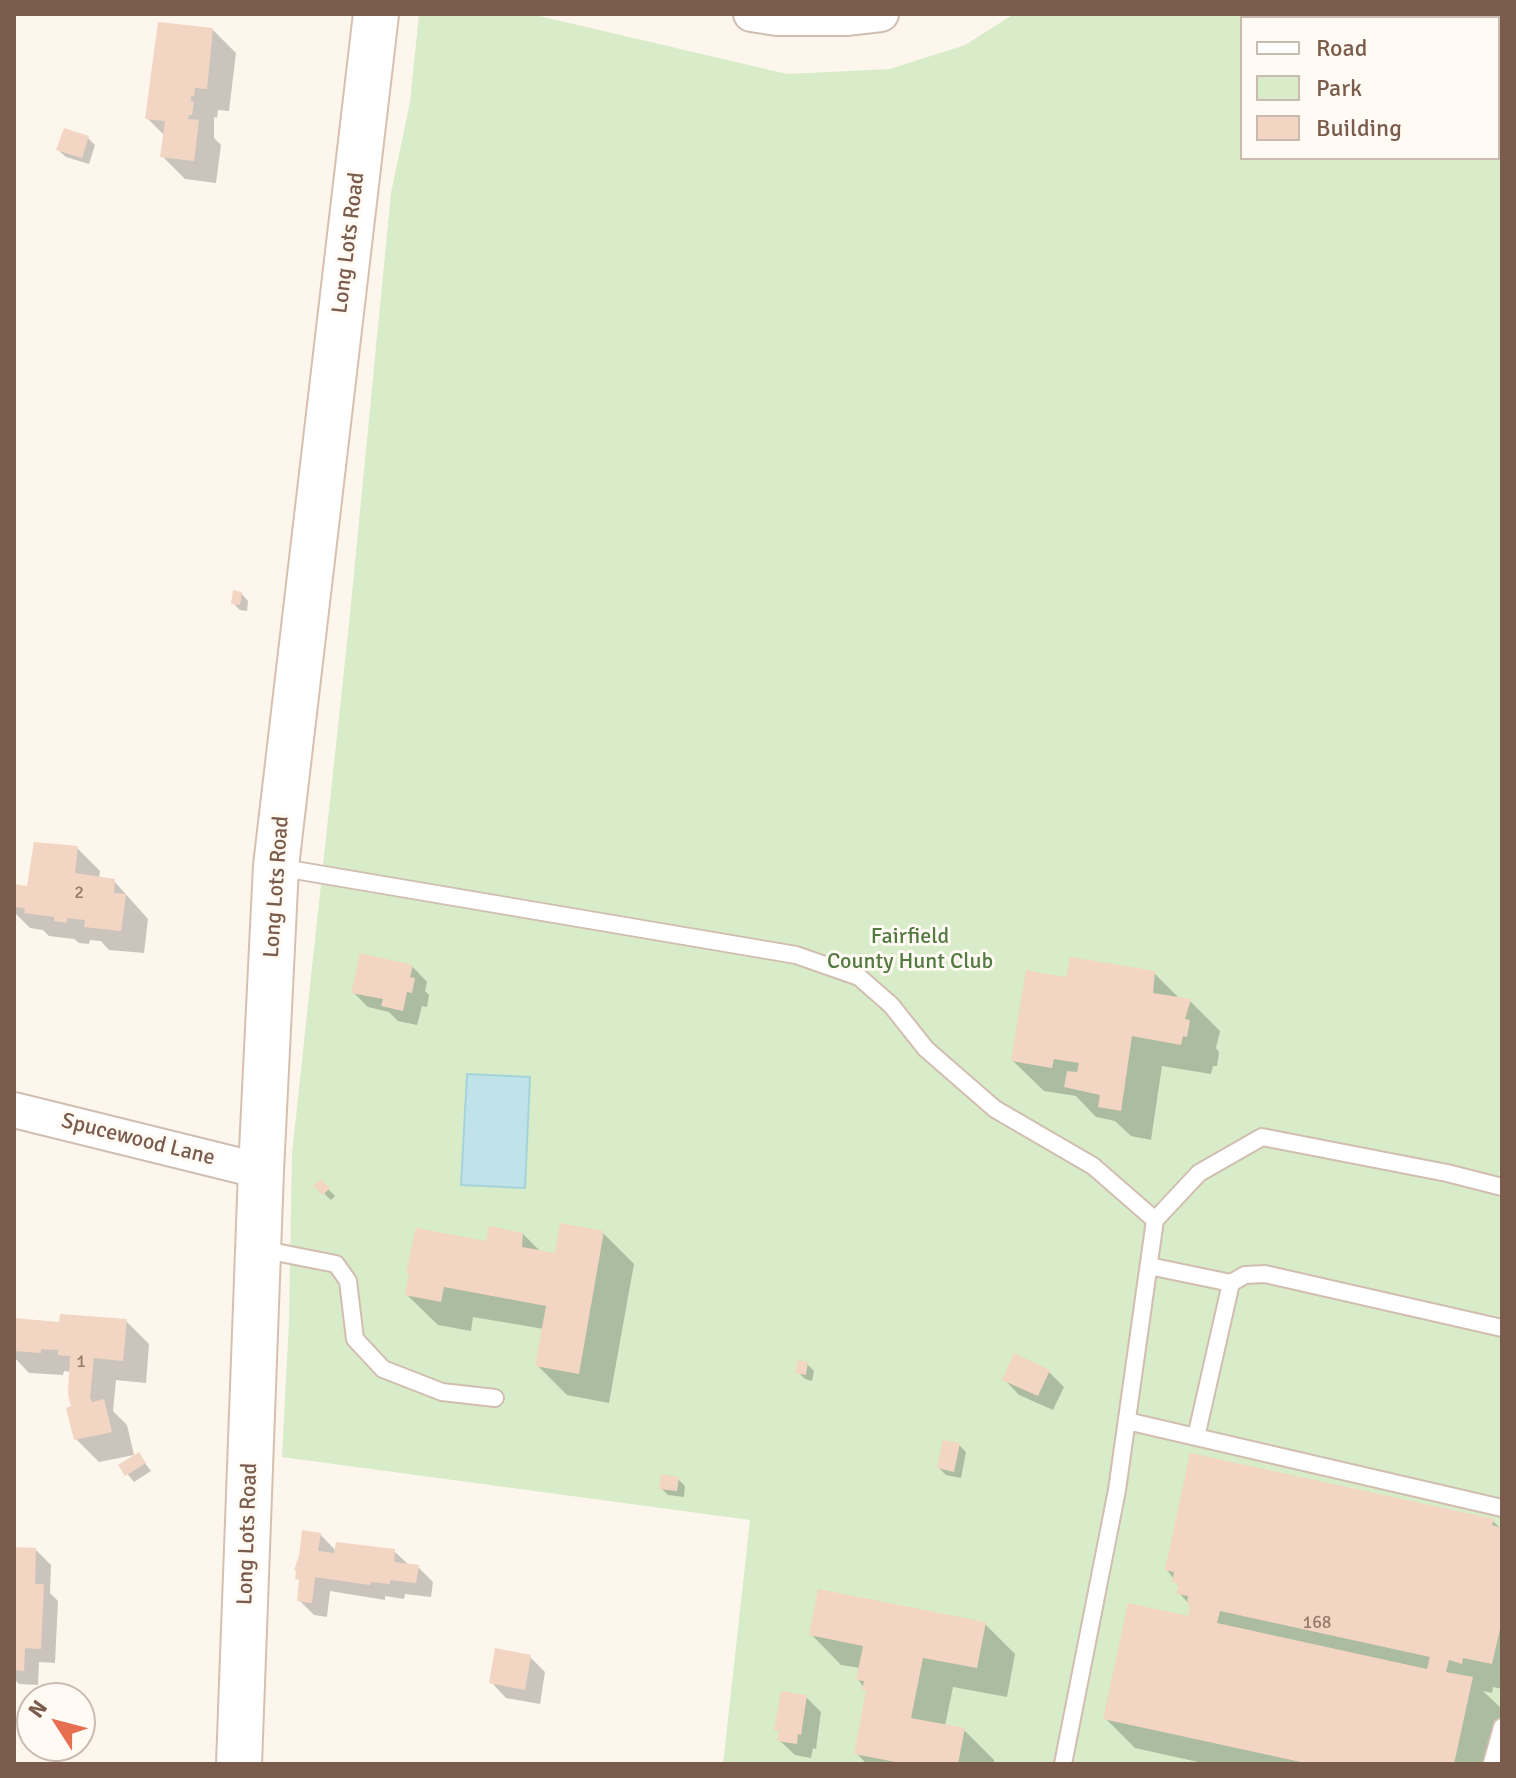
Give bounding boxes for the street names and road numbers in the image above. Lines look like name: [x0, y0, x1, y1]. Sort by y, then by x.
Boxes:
street label: Long Lots Road: [327, 171, 371, 315]
street label: Long Lots Road: [259, 815, 295, 959]
street label: Spucewood Lane: [59, 1108, 217, 1172]
street label: Long Lots Road: [232, 1462, 264, 1606]

